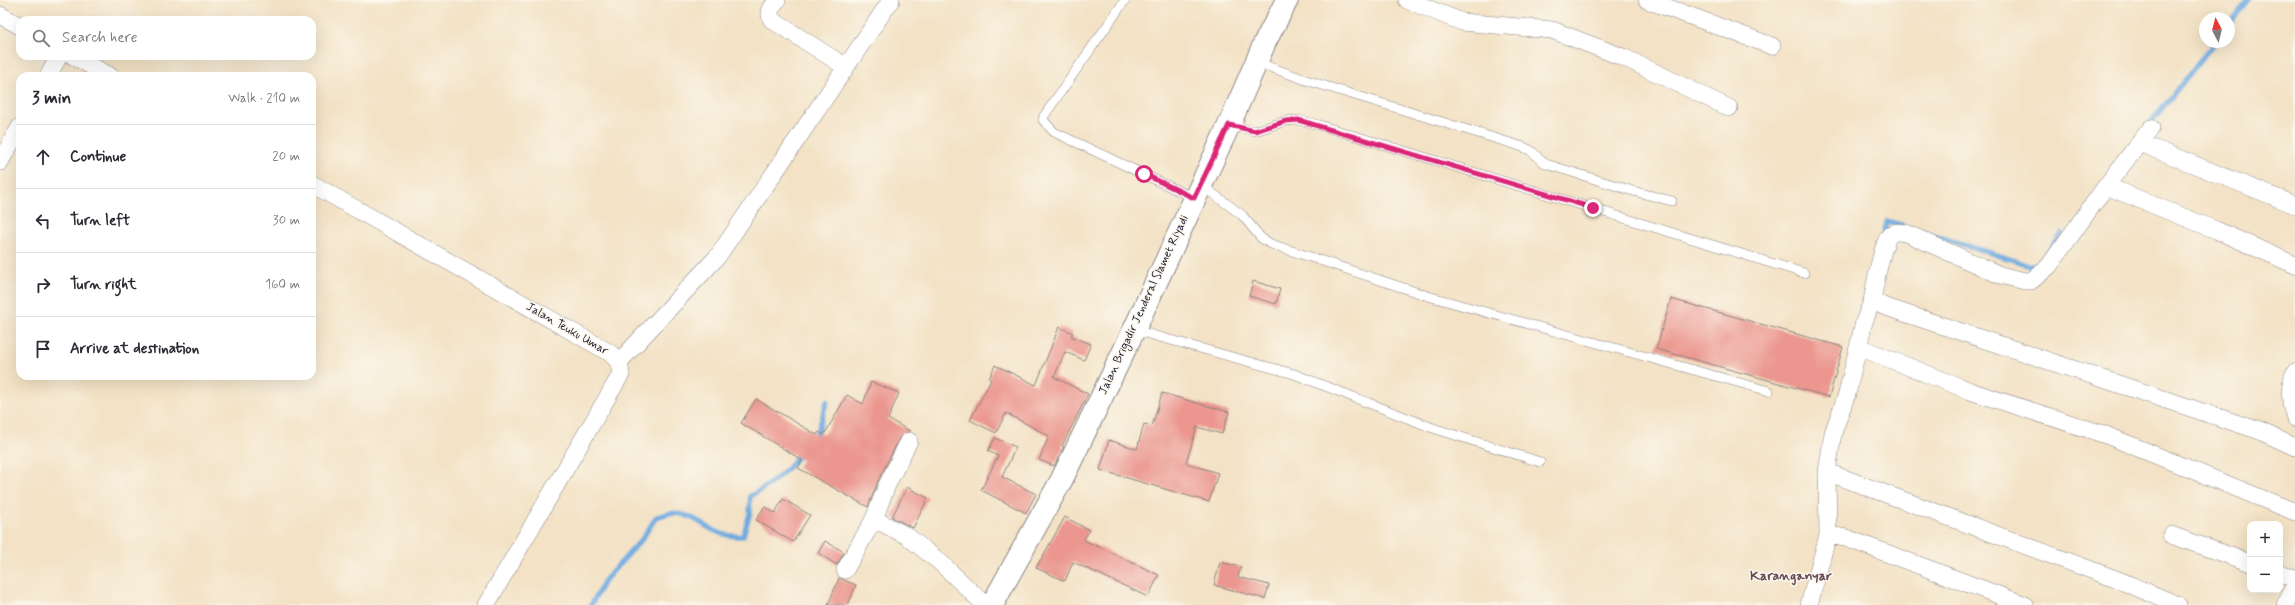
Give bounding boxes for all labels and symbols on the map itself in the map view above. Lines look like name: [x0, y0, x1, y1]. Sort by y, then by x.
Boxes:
north arrow: [2199, 12, 2235, 48]
route start: [1135, 165, 1153, 183]
route end: [1584, 199, 1602, 217]
street label: Jalan Brigadir Jenderal Slamet Riyadi: [1095, 213, 1193, 397]
street label: Jalan Teuku Umar: [523, 299, 611, 359]
district label: Karanganyar: [1750, 567, 1832, 586]

